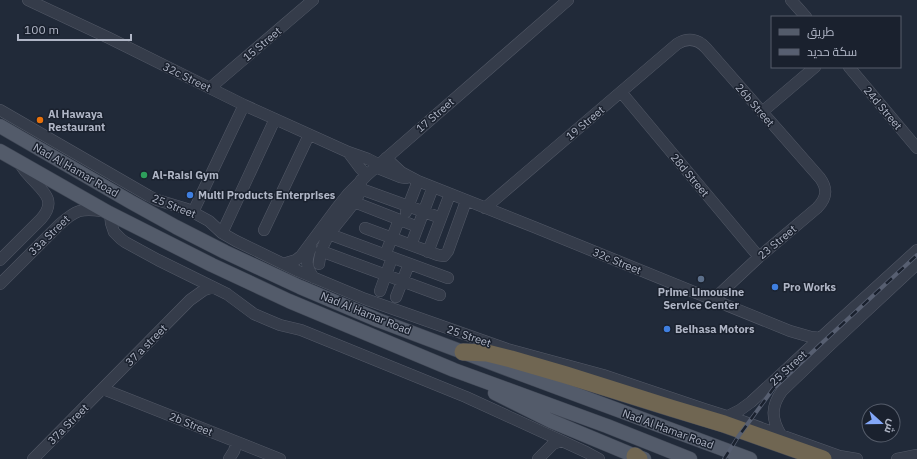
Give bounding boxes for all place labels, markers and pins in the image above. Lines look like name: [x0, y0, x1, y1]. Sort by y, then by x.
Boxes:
place label: Al Hawaya Restaurant: [48, 107, 105, 134]
marker: Al Hawaya Restaurant: [35, 115, 45, 125]
place label: Al-Raisi Gym: [152, 168, 219, 182]
marker: Al-Raisi Gym: [139, 170, 149, 180]
place label: Multi Products Enterprises: [198, 188, 336, 202]
marker: Multi Products Enterprises: [185, 190, 195, 200]
marker: Prime Limousine Service Center: [696, 274, 706, 284]
place label: Pro Works: [783, 280, 837, 294]
marker: Pro Works: [770, 282, 780, 292]
place label: Prime Limousine Service Center: [658, 285, 744, 312]
place label: Belhasa Motors: [675, 322, 755, 336]
marker: Belhasa Motors: [662, 324, 672, 334]

